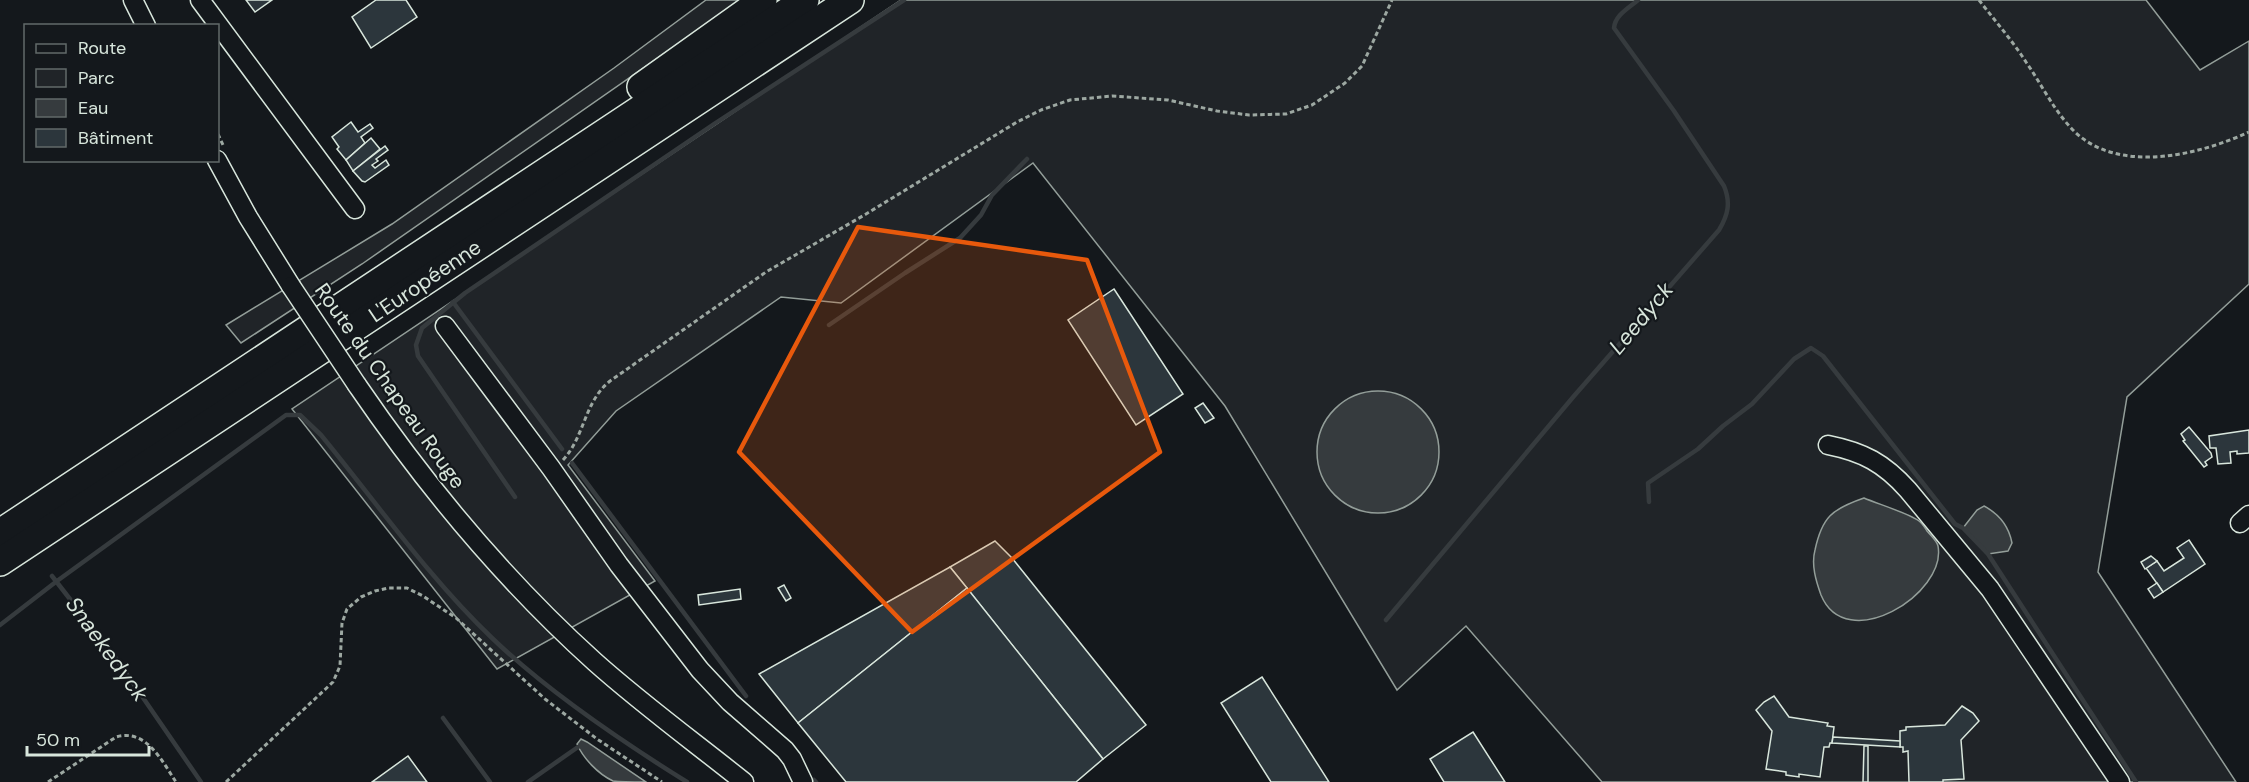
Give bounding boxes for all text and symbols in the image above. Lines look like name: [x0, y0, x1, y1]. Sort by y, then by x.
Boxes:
legend: [24, 24, 219, 162]
text: Route: [78, 36, 126, 60]
text: Parc: [78, 66, 114, 90]
text: Eau: [78, 96, 108, 120]
text: Bâtiment: [78, 126, 153, 150]
street label: L'Européenne: [363, 233, 487, 329]
water label: Leedyck: [1602, 275, 1680, 360]
street label: Route du Chapeau Rouge: [308, 278, 472, 494]
water label: Snaekedyck: [59, 591, 155, 708]
scale bar: [27, 719, 148, 757]
text: 50 m: [36, 728, 80, 752]

